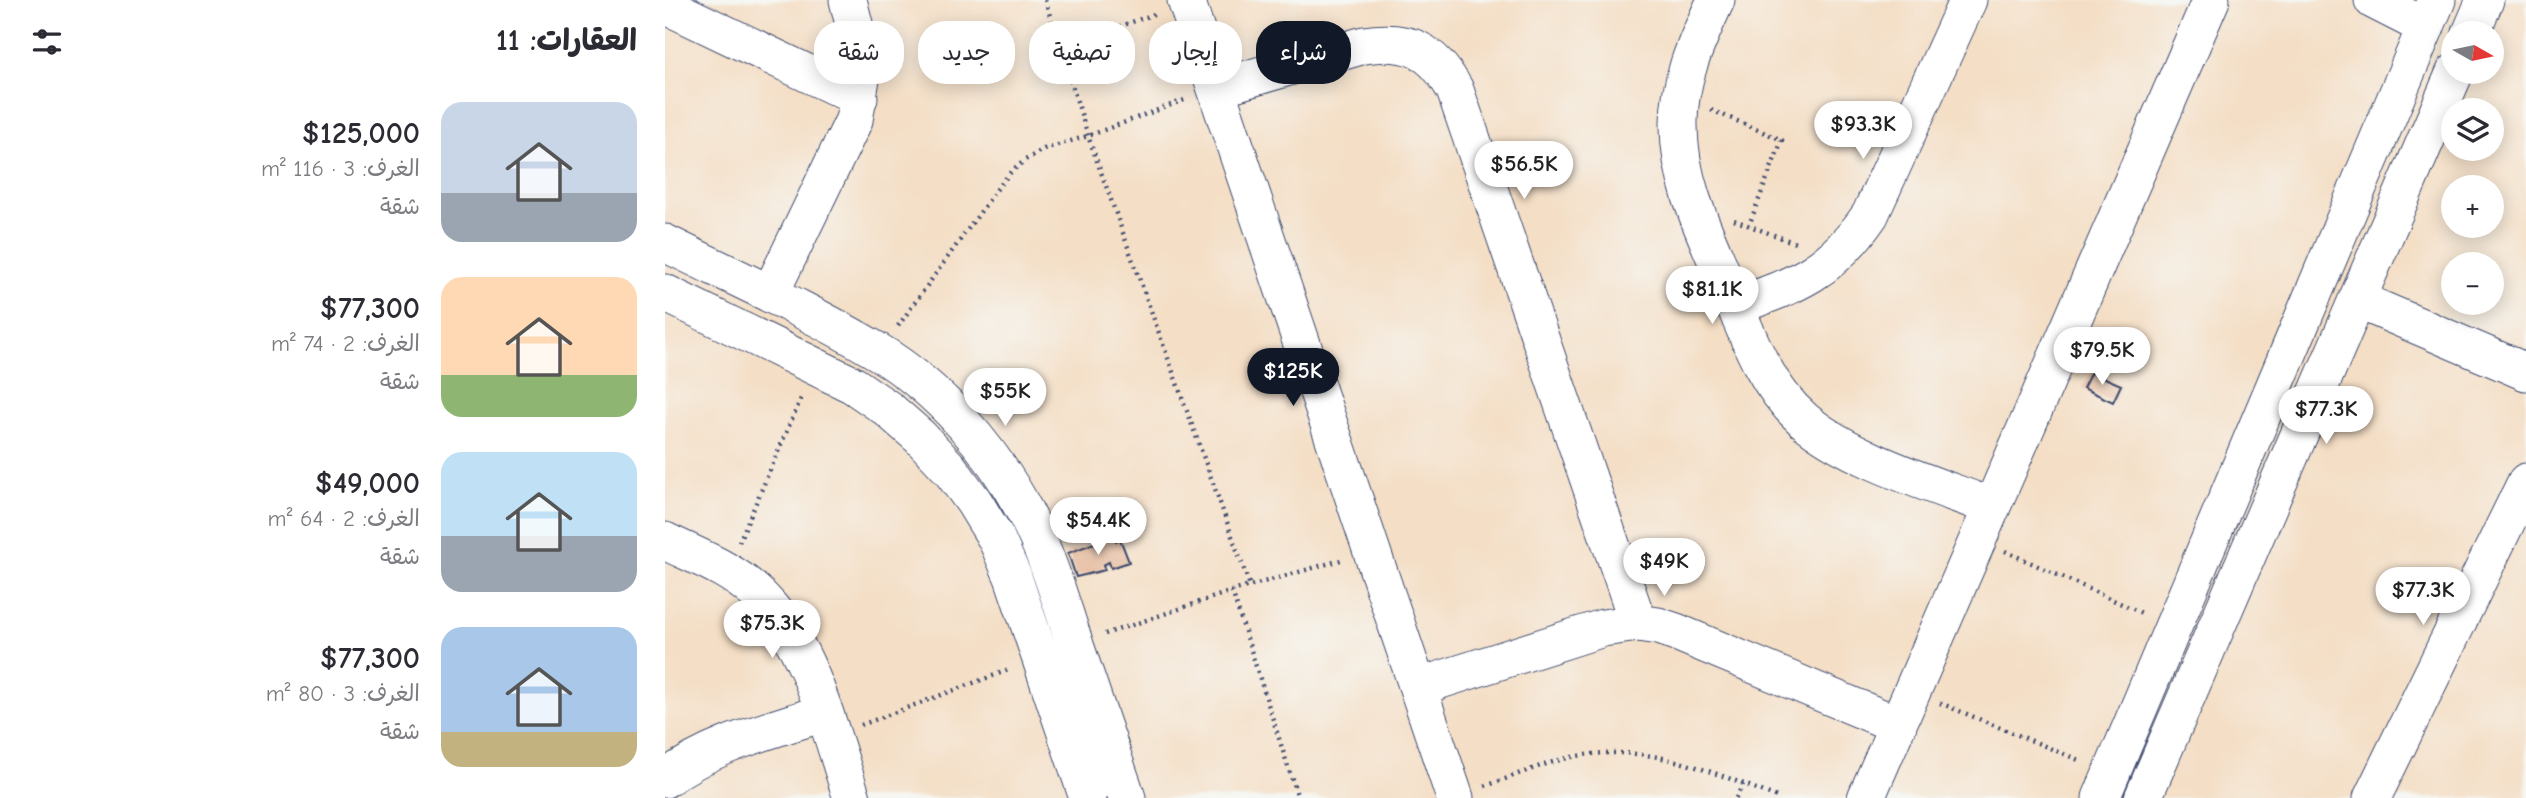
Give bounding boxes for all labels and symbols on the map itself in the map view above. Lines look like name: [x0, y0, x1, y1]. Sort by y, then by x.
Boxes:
north arrow: [2441, 21, 2504, 84]
pin: $93.3K: [1806, 102, 1920, 161]
pin: $56.5K: [1467, 142, 1581, 201]
pin: $81.1K: [1655, 266, 1769, 326]
pin: $79.5K: [2045, 328, 2159, 387]
pin: $125K: [1244, 348, 1342, 408]
pin: $55K: [964, 368, 1046, 428]
pin: $77.3K: [2269, 386, 2383, 446]
pin: $54.4K: [1041, 498, 1155, 557]
pin: $49K: [1623, 538, 1705, 598]
pin: $77.3K: [2366, 568, 2480, 627]
pin: $75.3K: [715, 600, 829, 660]

